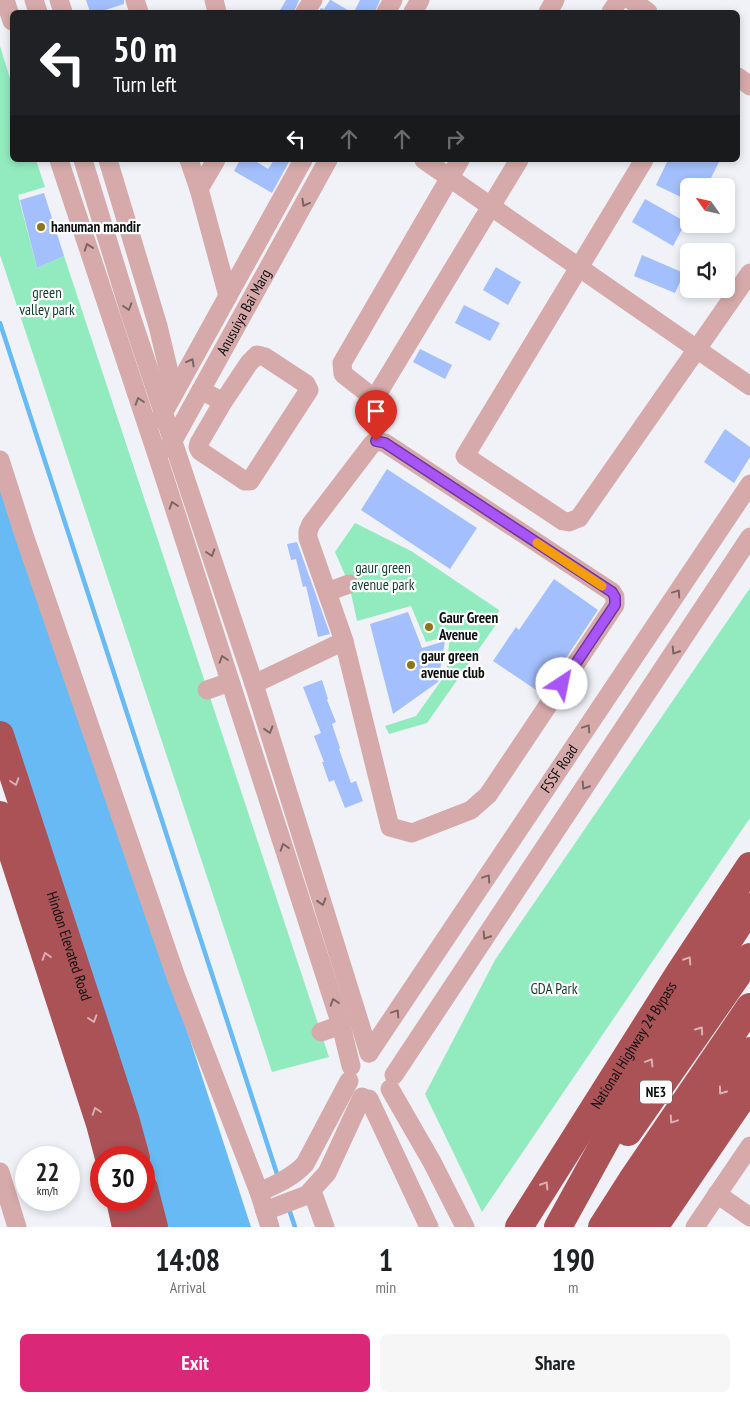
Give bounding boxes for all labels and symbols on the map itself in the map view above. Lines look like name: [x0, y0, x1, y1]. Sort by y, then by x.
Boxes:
north arrow: [680, 178, 735, 232]
one-way arrow: [301, 197, 311, 206]
place label: hanuman mandir: [51, 217, 141, 236]
marker: hanuman mandir: [35, 221, 47, 233]
one-way arrow: [84, 243, 94, 252]
street label: Anusuiya Bai Marg: [212, 266, 275, 359]
park label: green valley park: [19, 283, 75, 319]
one-way arrow: [123, 302, 133, 311]
one-way arrow: [185, 359, 195, 368]
pin: [355, 390, 397, 441]
one-way arrow: [135, 398, 145, 406]
one-way arrow: [169, 501, 179, 510]
one-way arrow: [205, 549, 215, 557]
park label: gaur green avenue park: [352, 558, 415, 594]
one-way arrow: [671, 589, 680, 599]
place label: Gaur Green Avenue: [438, 608, 498, 644]
marker: Gaur Green Avenue: [423, 621, 435, 633]
one-way arrow: [671, 645, 681, 654]
place label: gaur green avenue club: [421, 646, 485, 682]
one-way arrow: [219, 656, 229, 664]
position arrow: [535, 657, 587, 709]
marker: gaur green avenue club: [405, 659, 417, 671]
one-way arrow: [581, 724, 590, 734]
one-way arrow: [263, 726, 273, 734]
street label: FSSF Road: [536, 741, 582, 796]
one-way arrow: [10, 777, 20, 785]
one-way arrow: [582, 780, 591, 790]
one-way arrow: [280, 844, 290, 852]
one-way arrow: [481, 874, 490, 883]
street label: Hindon Elevated Road: [43, 889, 96, 1003]
one-way arrow: [317, 898, 327, 906]
one-way arrow: [482, 931, 492, 940]
one-way arrow: [41, 952, 51, 961]
one-way arrow: [682, 956, 691, 965]
street label: National Highway 24 Bypass: [586, 978, 681, 1112]
park label: GDA Park: [530, 979, 578, 998]
one-way arrow: [330, 998, 340, 1007]
one-way arrow: [390, 1009, 400, 1018]
one-way arrow: [88, 1014, 98, 1023]
one-way arrow: [694, 1026, 703, 1036]
one-way arrow: [643, 1058, 653, 1067]
road number: NE3: [640, 1080, 672, 1104]
one-way arrow: [719, 1085, 727, 1094]
one-way arrow: [91, 1107, 101, 1115]
one-way arrow: [670, 1114, 679, 1123]
speed limit sign: 30: [90, 1146, 155, 1211]
one-way arrow: [538, 1182, 548, 1191]

